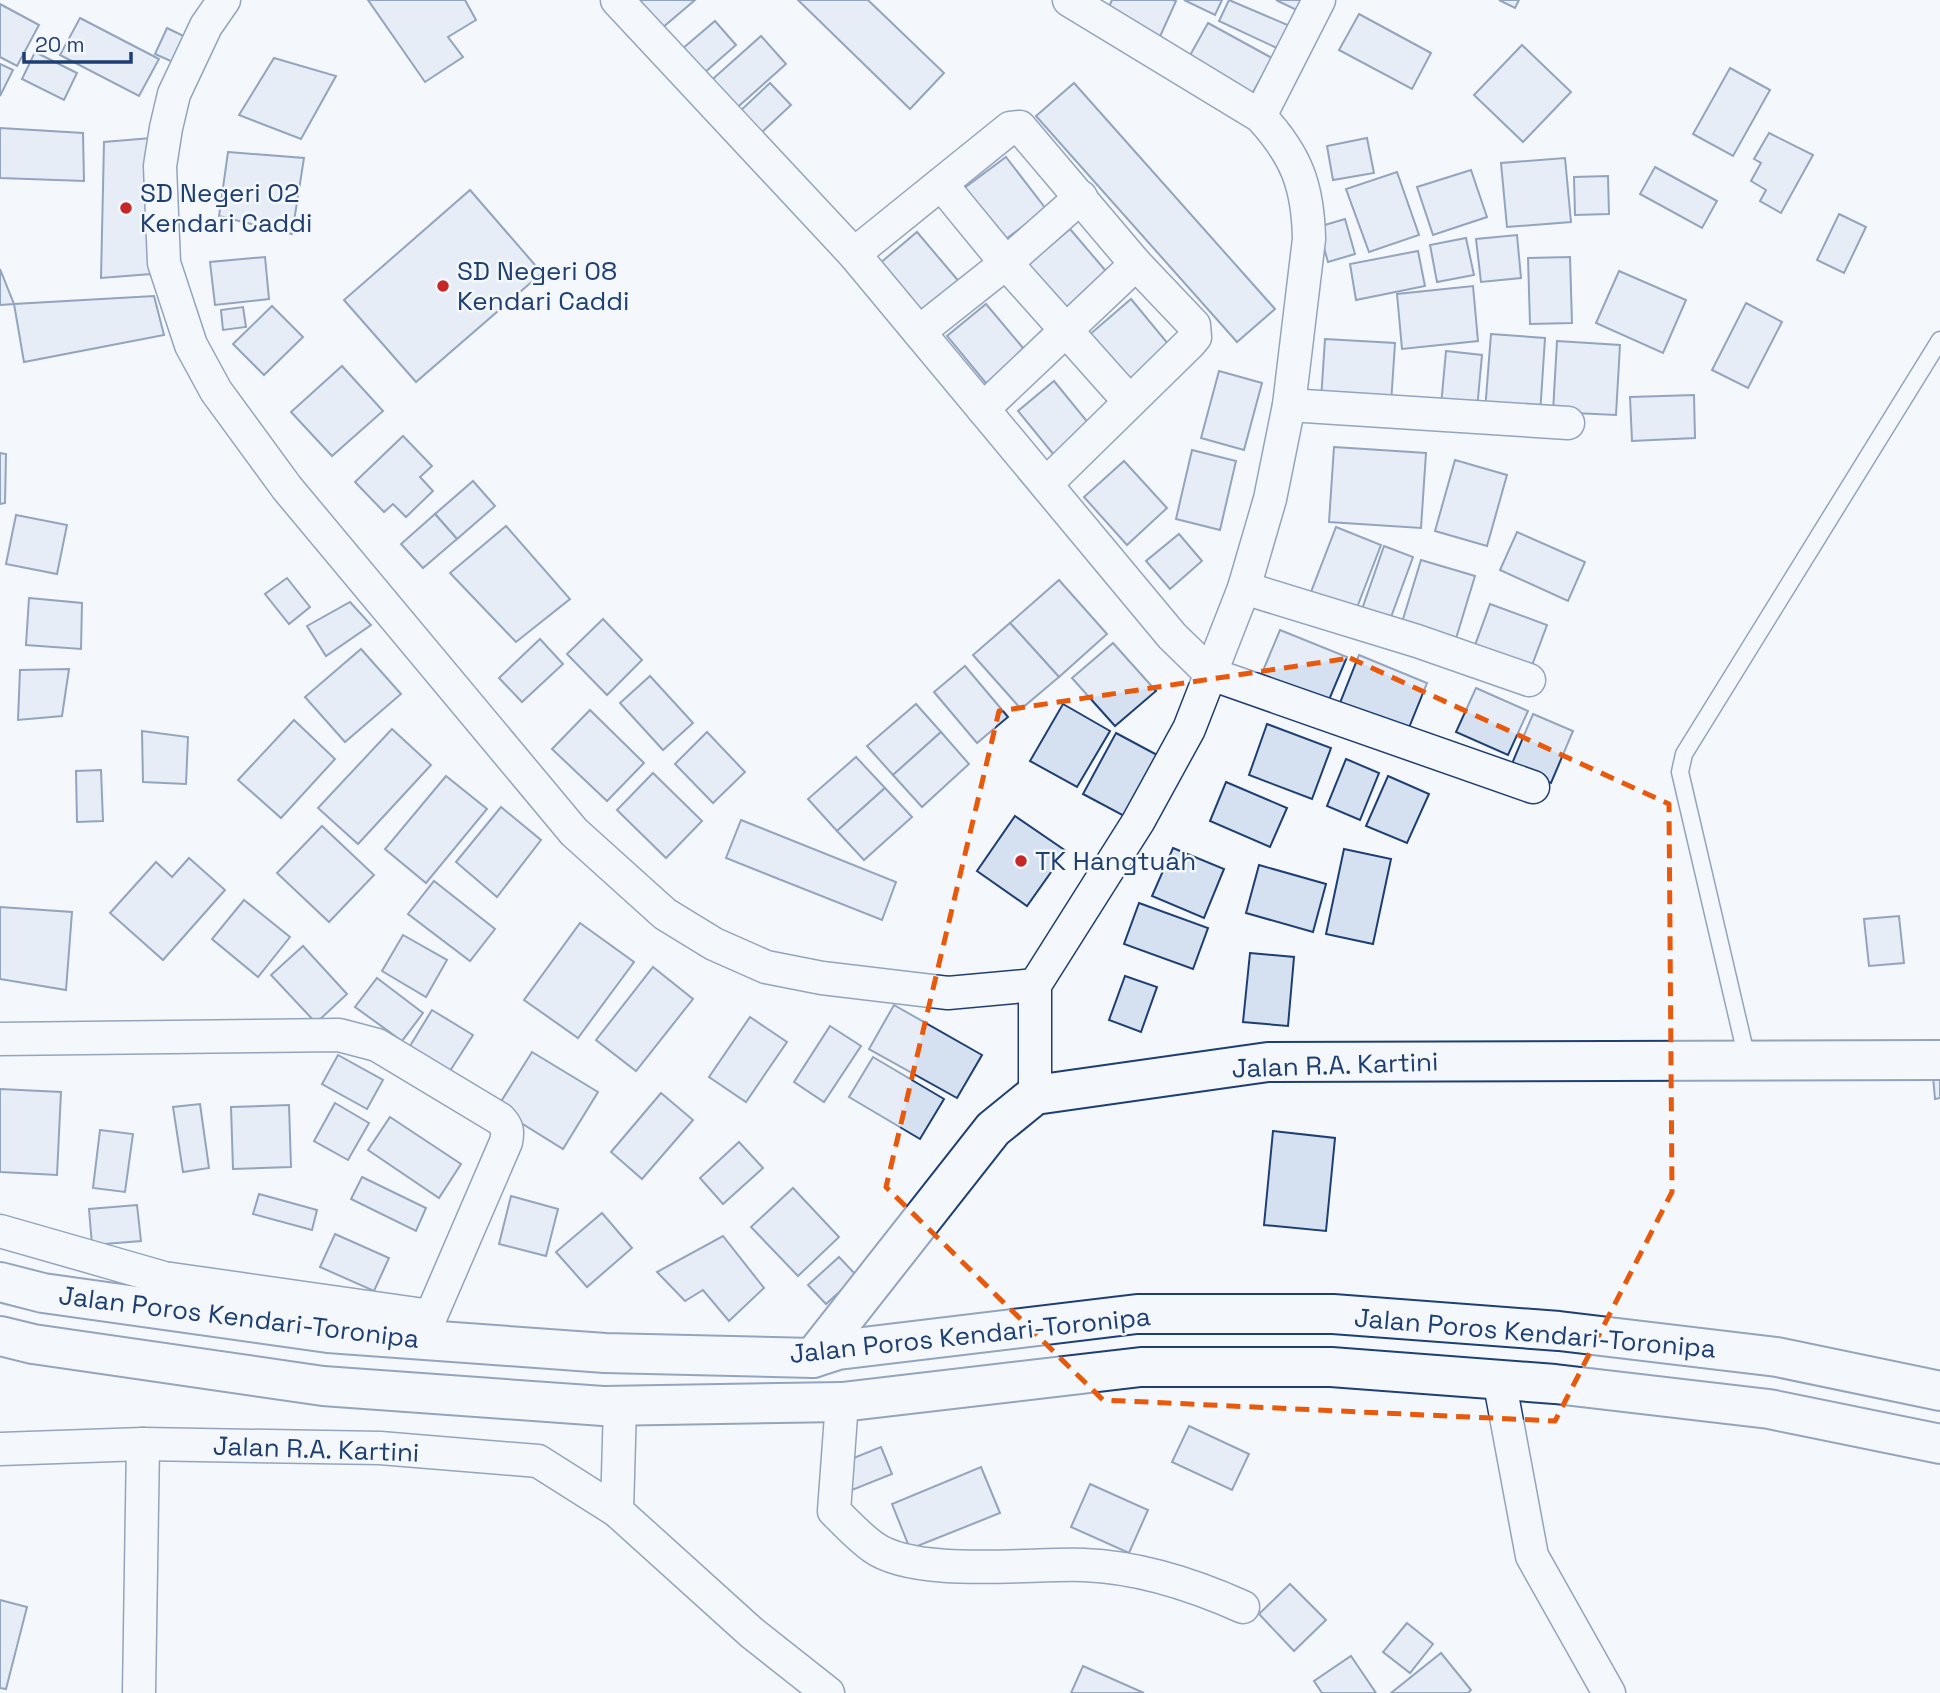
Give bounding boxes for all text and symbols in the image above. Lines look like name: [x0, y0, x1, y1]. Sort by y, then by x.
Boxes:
scale bar: [24, 21, 131, 65]
text: 20 m: [35, 31, 85, 58]
place label: SD Negeri 02 Kendari Caddi: [140, 176, 312, 240]
marker: SD Negeri 02 Kendari Caddi: [118, 200, 134, 216]
place label: SD Negeri 08 Kendari Caddi: [457, 254, 629, 318]
marker: SD Negeri 08 Kendari Caddi: [435, 278, 451, 294]
place label: TK Hangtuah: [1035, 844, 1196, 878]
marker: TK Hangtuah: [1013, 853, 1029, 869]
street label: Jalan R.A. Kartini: [1231, 1044, 1439, 1086]
street label: Jalan Poros Kendari-Toronipa: [57, 1278, 421, 1356]
street label: Jalan Poros Kendari-Toronipa: [788, 1299, 1152, 1371]
street label: Jalan Poros Kendari-Toronipa: [1353, 1300, 1717, 1366]
street label: Jalan R.A. Kartini: [212, 1428, 420, 1470]

